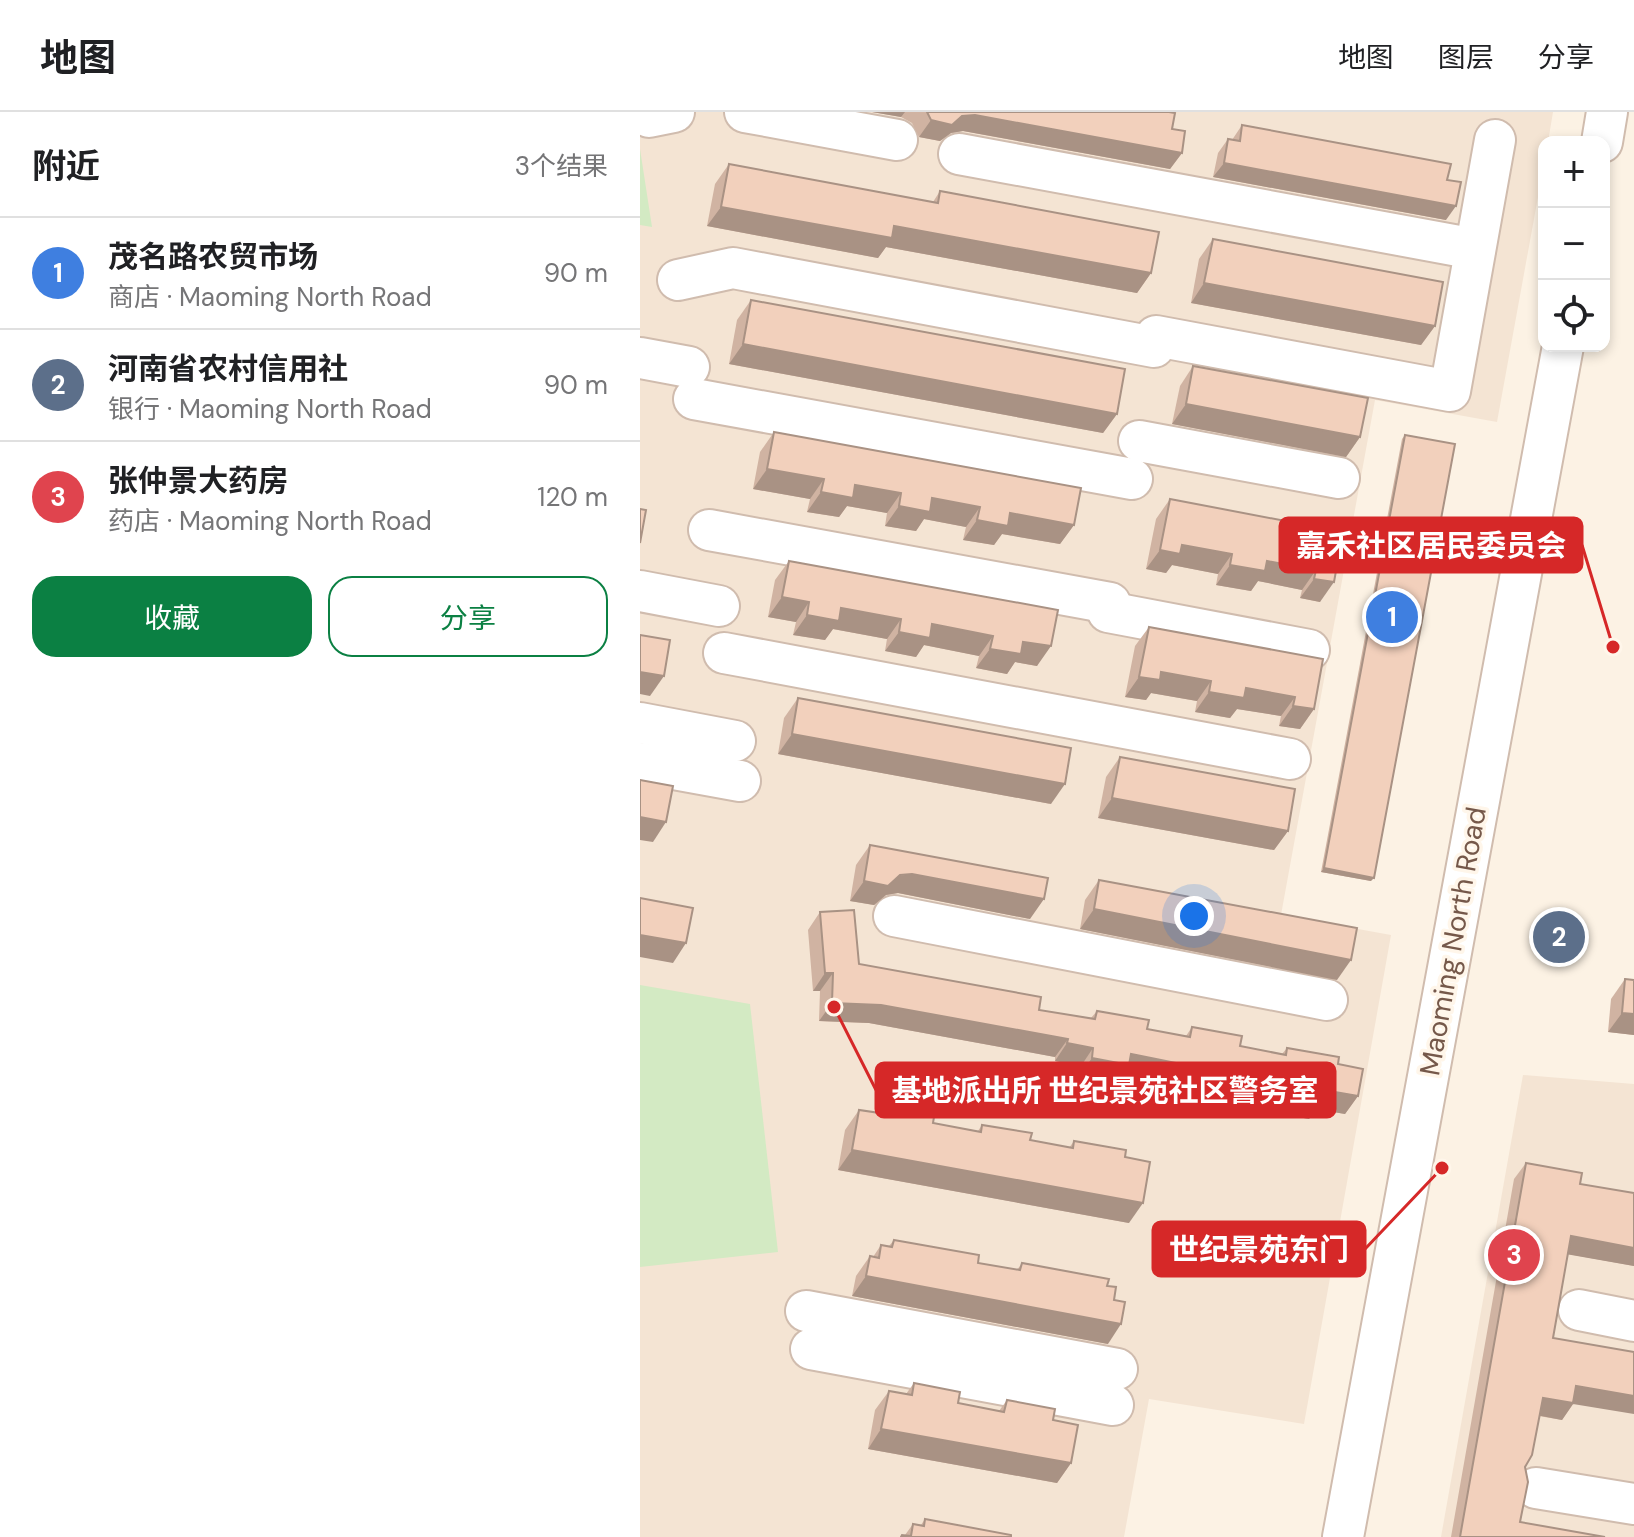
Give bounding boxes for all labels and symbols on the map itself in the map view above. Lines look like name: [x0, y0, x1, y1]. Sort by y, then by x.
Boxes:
callout: 嘉禾社区居民委员会: [1280, 518, 1582, 572]
text: 嘉禾社区居民委员会: [1296, 526, 1566, 565]
pin: 1: [1366, 587, 1418, 647]
street label: Maoming North Road: [1411, 804, 1495, 1078]
your location: [1174, 896, 1214, 936]
pin: 2: [1533, 907, 1585, 967]
callout: 基地派出所 世纪景苑社区警务室: [876, 1063, 1335, 1117]
text: 基地派出所 世纪景苑社区警务室: [891, 1071, 1319, 1110]
callout: 世纪景苑东门: [1153, 1222, 1365, 1276]
pin: 3: [1488, 1225, 1540, 1285]
text: 世纪景苑东门: [1169, 1230, 1349, 1269]

